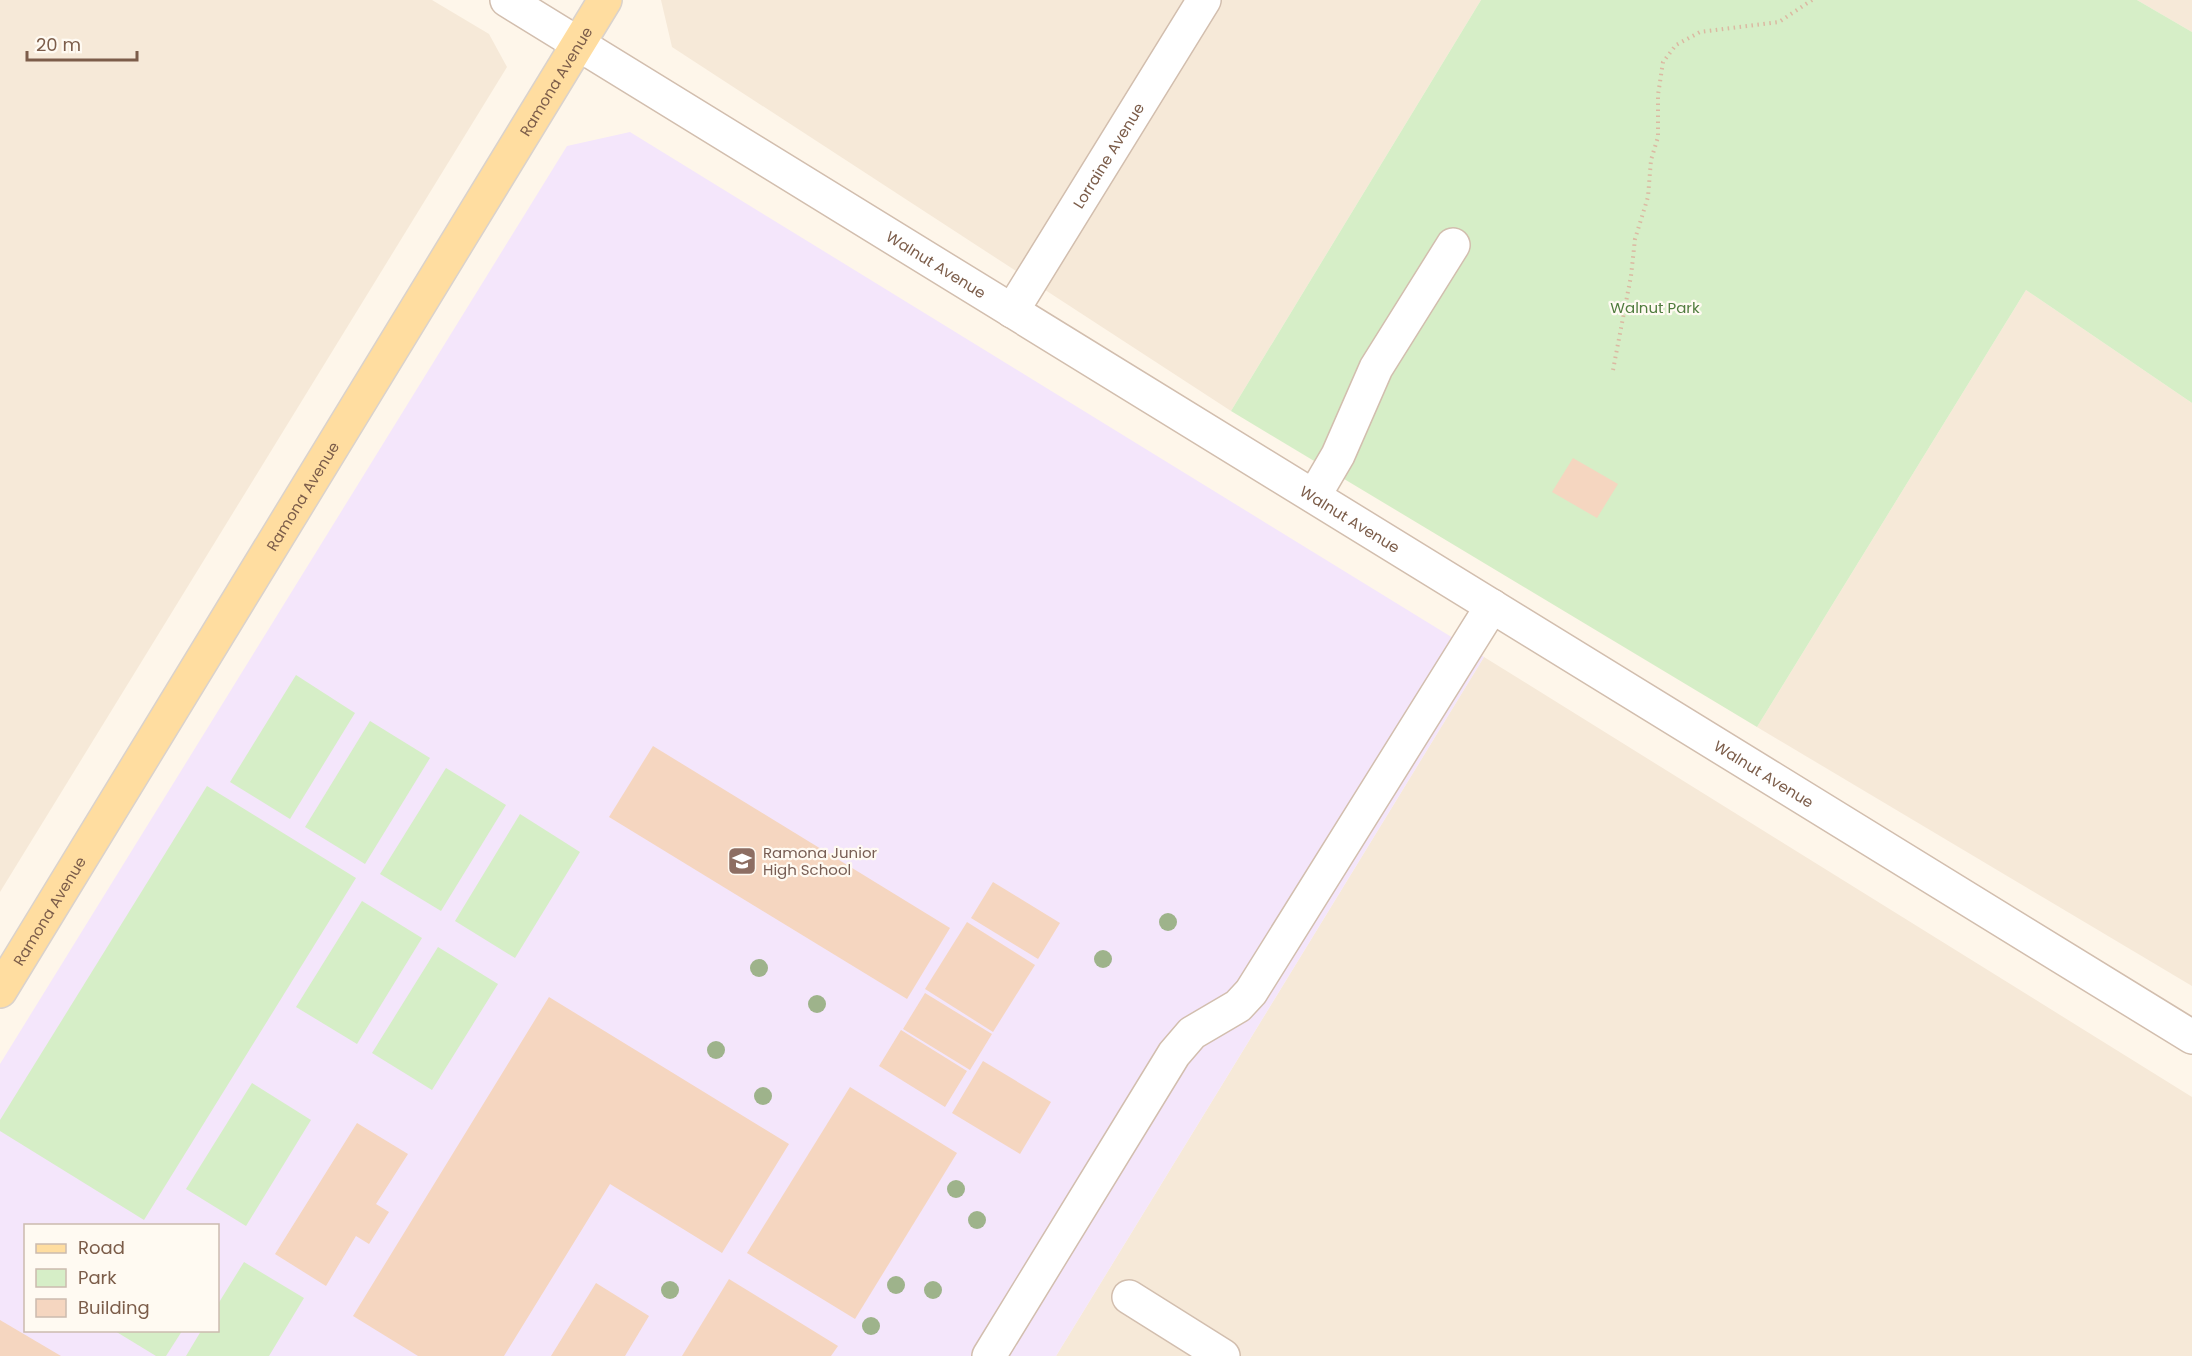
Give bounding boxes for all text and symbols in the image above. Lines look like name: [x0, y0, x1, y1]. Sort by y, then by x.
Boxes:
street label: Ramona Avenue: [514, 23, 597, 140]
scale bar: [27, 24, 136, 62]
text: 20 m: [36, 32, 81, 57]
street label: Lorraine Avenue: [1068, 99, 1149, 212]
street label: Walnut Avenue: [882, 225, 990, 303]
park label: Walnut Park: [1610, 297, 1700, 318]
street label: Ramona Avenue: [261, 437, 344, 555]
street label: Walnut Avenue: [1296, 480, 1404, 558]
street label: Walnut Avenue: [1710, 735, 1818, 812]
place label: Ramona Junior High School: [763, 842, 877, 880]
school or university icon: Ramona Junior High School: [726, 845, 758, 877]
street label: Ramona Avenue: [8, 852, 90, 969]
legend: [24, 1224, 219, 1332]
text: Road: [78, 1235, 125, 1260]
text: Park: [78, 1265, 117, 1290]
text: Building: [78, 1295, 150, 1320]

